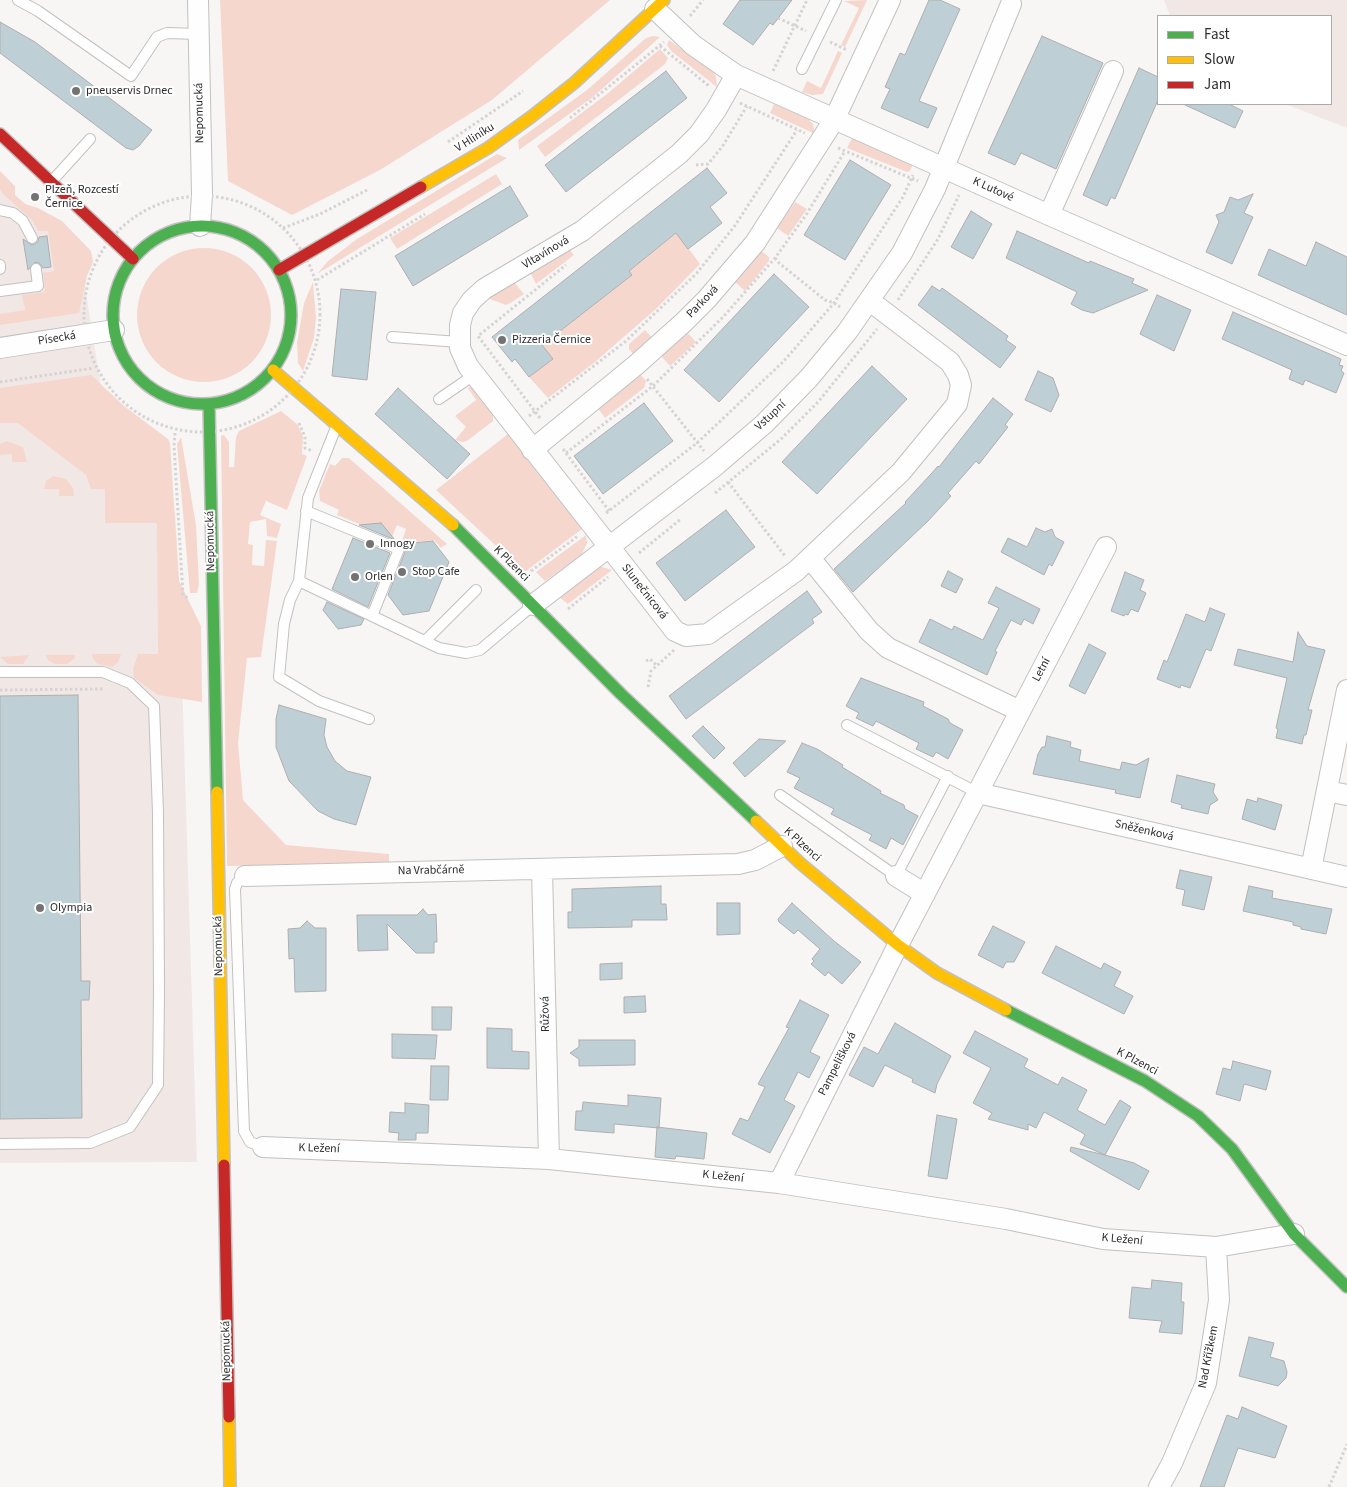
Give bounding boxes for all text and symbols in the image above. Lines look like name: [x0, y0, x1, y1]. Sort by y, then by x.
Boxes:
legend: [1157, 15, 1332, 105]
text: Fast: [1204, 24, 1230, 45]
text: Slow: [1204, 49, 1235, 70]
text: Jam: [1204, 74, 1231, 95]
street label: Nepomucká: [192, 83, 208, 143]
place label: pneuservis Drnec: [86, 84, 173, 98]
marker: pneuservis Drnec: [70, 85, 82, 97]
street label: V Hliníku: [452, 120, 498, 156]
street label: K Lutové: [970, 175, 1016, 205]
place label: Plzeň, Rozcestí Černice: [45, 183, 119, 211]
marker: Plzeň, Rozcestí Černice: [29, 191, 41, 203]
street label: Vltavínová: [520, 233, 572, 273]
street label: Parková: [684, 283, 722, 321]
street label: Písecká: [37, 329, 77, 349]
place label: Pizzeria Černice: [512, 333, 591, 347]
marker: Pizzeria Černice: [496, 334, 508, 346]
street label: Vstupní: [752, 398, 790, 434]
street label: Nepomucká: [203, 511, 219, 571]
place label: Innogy: [380, 537, 415, 551]
marker: Innogy: [364, 538, 376, 550]
street label: K Plzenci: [490, 543, 532, 585]
street label: Slunečnicová: [618, 561, 670, 623]
place label: Stop Cafe: [412, 565, 460, 579]
marker: Stop Cafe: [396, 566, 408, 578]
place label: Orlen: [365, 570, 393, 584]
marker: Orlen: [349, 571, 361, 583]
street label: Letní: [1030, 656, 1054, 684]
street label: Sněženková: [1113, 817, 1175, 845]
street label: K Plzenci: [780, 825, 824, 865]
street label: Na Vrabčárně: [397, 863, 465, 879]
place label: Olympia: [50, 901, 92, 915]
marker: Olympia: [34, 902, 46, 914]
street label: Nepomucká: [211, 916, 227, 976]
street label: Růžová: [538, 996, 554, 1032]
street label: Pampelišková: [816, 1030, 860, 1098]
street label: K Plzenci: [1114, 1045, 1160, 1079]
street label: K Ležení: [298, 1141, 340, 1157]
street label: K Ležení: [702, 1168, 744, 1186]
street label: K Ležení: [1101, 1231, 1143, 1249]
street label: Nepomucká: [219, 1321, 235, 1381]
street label: Nad Křížkem: [1196, 1324, 1222, 1390]

